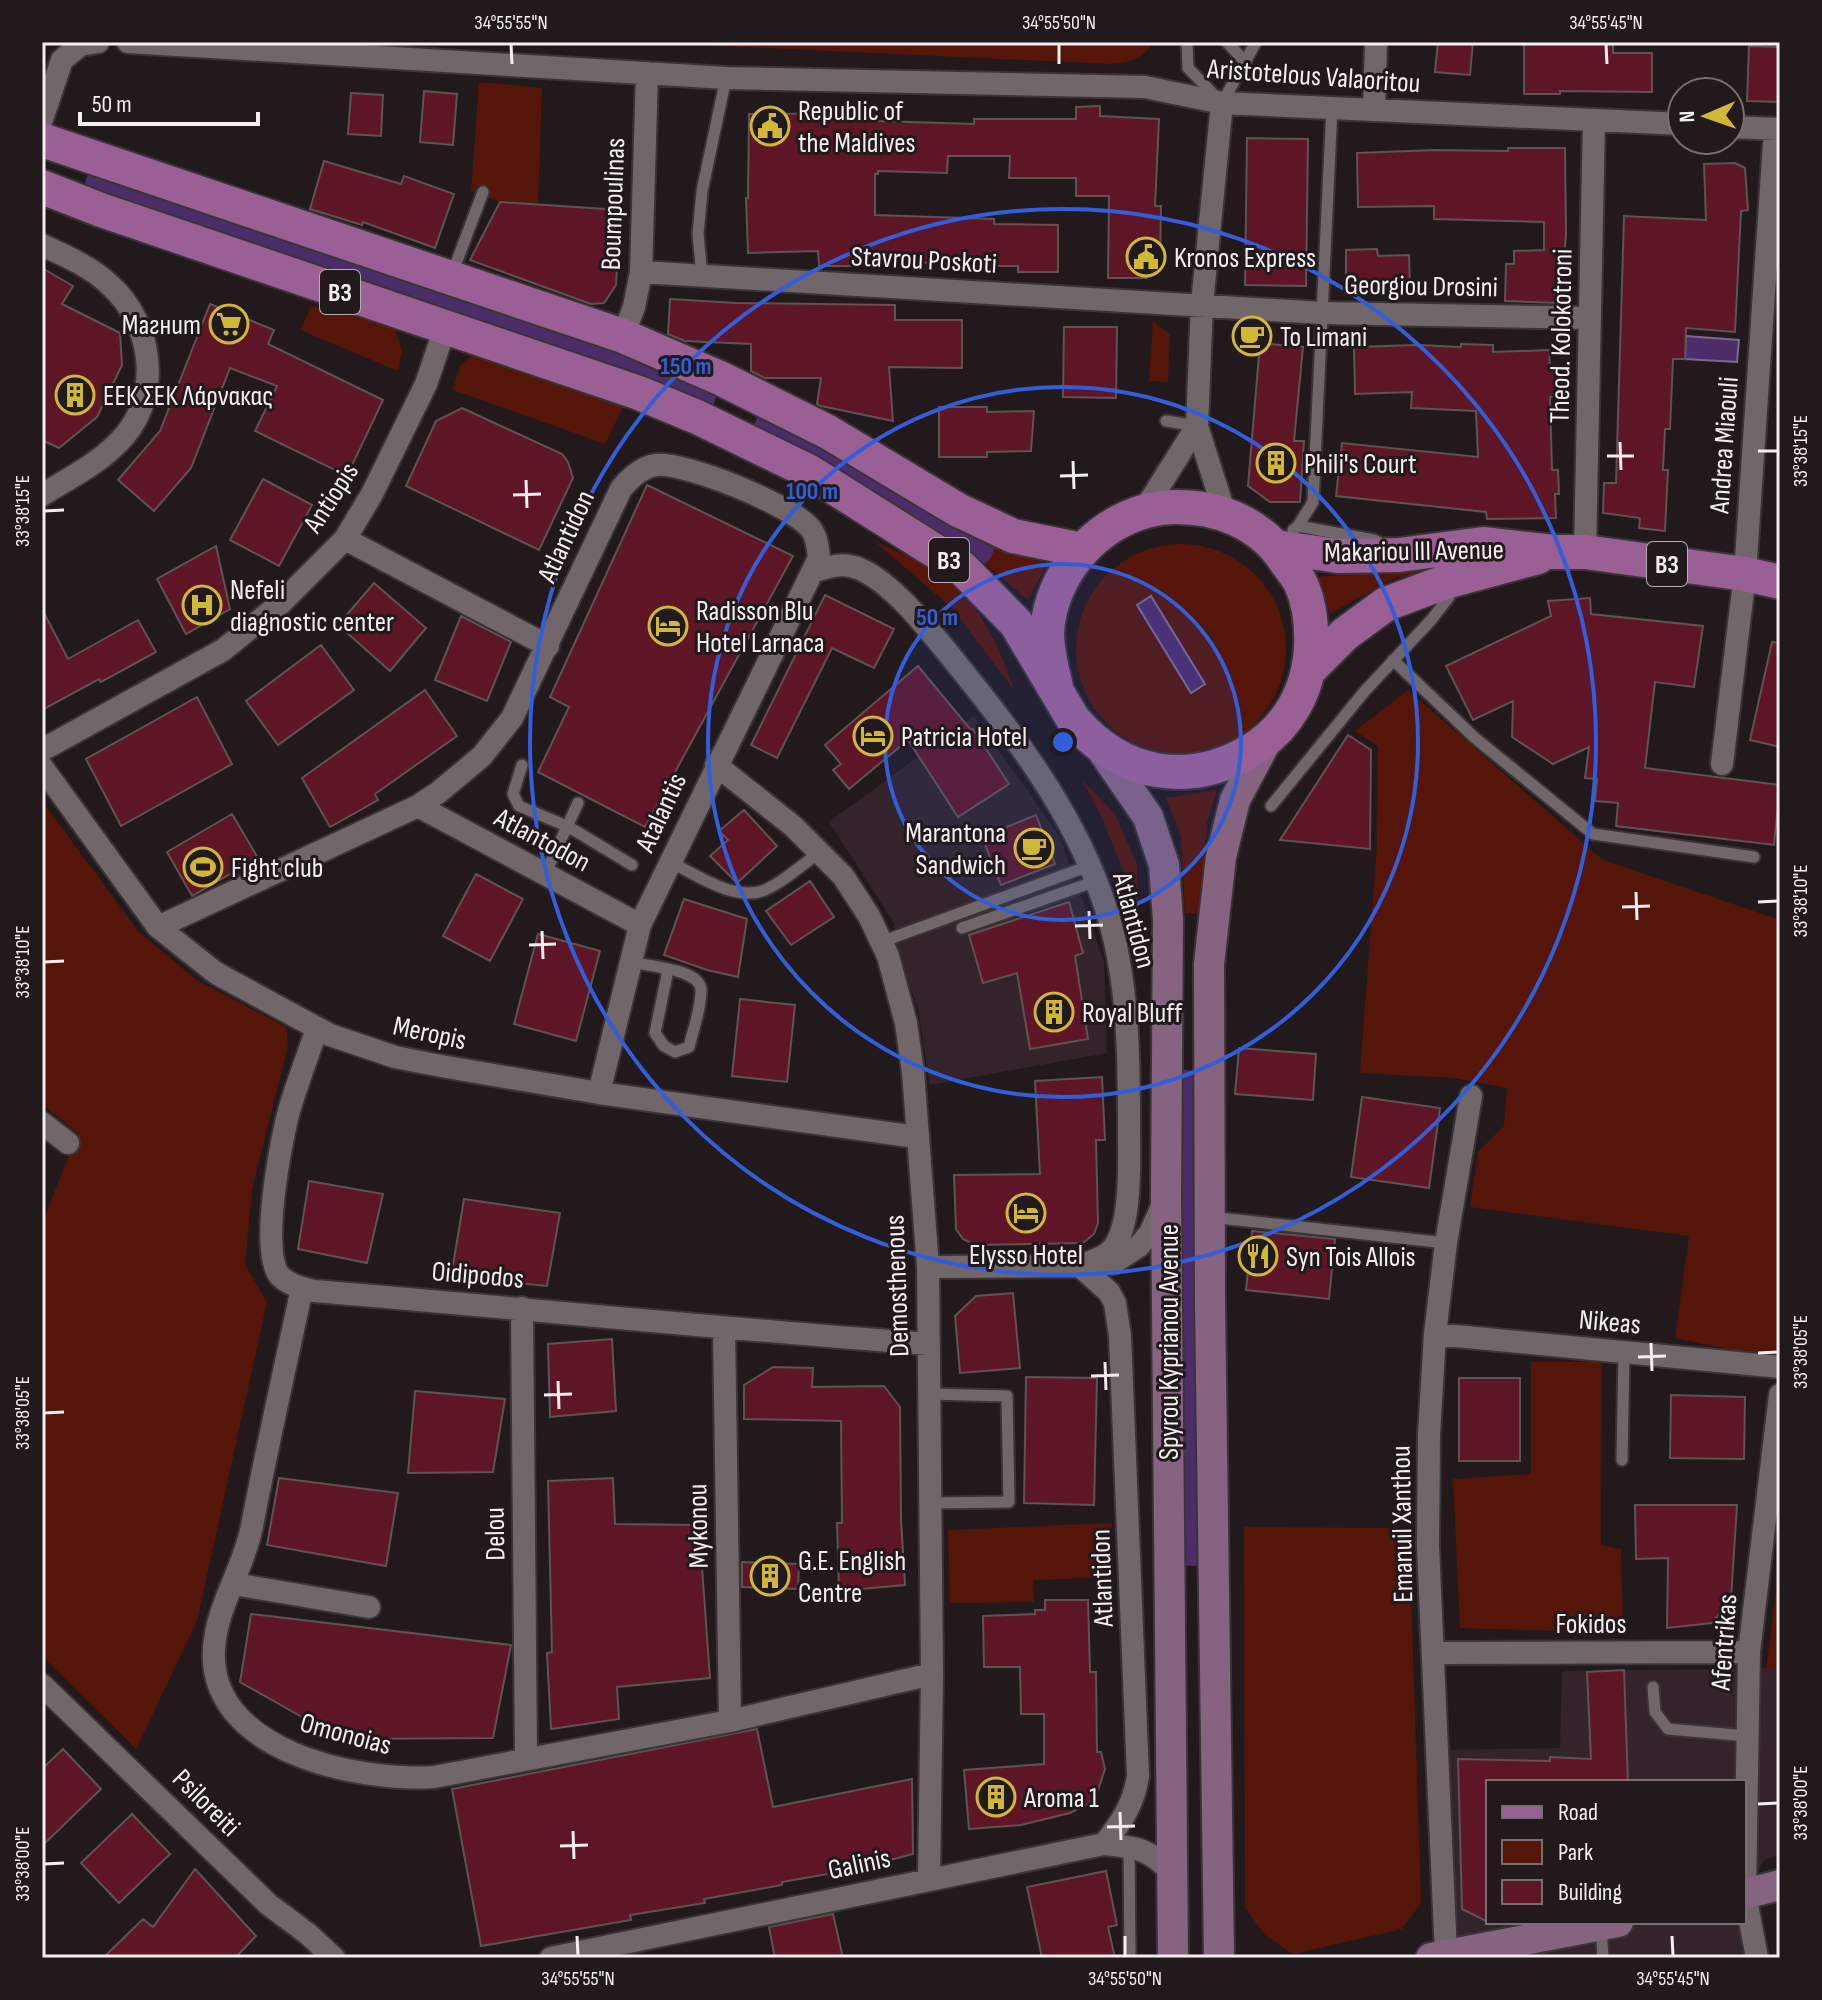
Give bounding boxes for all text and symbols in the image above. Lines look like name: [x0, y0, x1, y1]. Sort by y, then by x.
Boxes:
text: 34°55'55"N: [474, 11, 548, 35]
text: 34°55'50"N: [1022, 11, 1096, 35]
text: 34°55'45"N: [1569, 11, 1643, 35]
street label: Aristotelous Valaoritou: [1205, 53, 1421, 100]
scale bar: [80, 76, 258, 126]
north arrow: [1666, 76, 1746, 156]
text: 50 m: [92, 90, 132, 119]
place label: Republic of the Maldives: [798, 95, 916, 160]
public building icon: Republic of the Maldives: [749, 105, 791, 147]
text: N: [1674, 110, 1701, 123]
street label: Boumpoulinas: [595, 137, 632, 271]
public building icon: Kronos Express: [1125, 236, 1167, 278]
street label: Stavrou Poskoti: [850, 240, 998, 281]
place label: Kronos Express: [1174, 242, 1316, 275]
street label: Theod. Kolokotroni: [1543, 248, 1580, 424]
street label: Georgiou Drosini: [1344, 269, 1498, 304]
road number: B3: [320, 270, 360, 314]
supermarket icon: Магнит: [208, 303, 250, 345]
place label: Магнит: [122, 309, 201, 342]
cafe icon: To Limani: [1231, 315, 1273, 357]
place label: To Limani: [1280, 321, 1367, 354]
text: 150 m: [660, 352, 712, 381]
building icon: ΕΕΚ ΣΕΚ Λάρνακας: [54, 374, 96, 416]
street label: Andrea Miaouli: [1703, 376, 1746, 516]
place label: ΕΕΚ ΣΕΚ Λάρνακας: [103, 380, 273, 413]
text: 33°38'15"E: [1789, 415, 1813, 487]
building icon: Phili's Court: [1255, 442, 1297, 484]
place label: Phili's Court: [1304, 448, 1416, 481]
street label: Antiopis: [296, 457, 366, 540]
text: 33°38'15"E: [11, 475, 35, 547]
text: 100 m: [786, 477, 838, 506]
street label: Atlantidon: [530, 485, 602, 589]
street label: Makariou III Avenue: [1324, 533, 1504, 570]
road number: B3: [929, 538, 969, 582]
road number: B3: [1647, 542, 1687, 586]
place label: Nefeli diagnostic center: [230, 574, 394, 639]
hospital icon: Nefeli diagnostic center: [181, 584, 223, 626]
place label: Radisson Blu Hotel Larnaca: [696, 595, 825, 660]
text: 50 m: [916, 603, 958, 632]
hotel icon: Radisson Blu Hotel Larnaca: [647, 605, 689, 647]
hotel icon: Patricia Hotel: [852, 715, 894, 757]
place label: Patricia Hotel: [901, 721, 1027, 754]
centre of rings: [1049, 728, 1077, 756]
street label: Atalantis: [628, 768, 694, 858]
street label: Atlantodon: [488, 801, 596, 879]
place label: Marantona Sandwich: [905, 817, 1006, 882]
cafe icon: Marantona Sandwich: [1013, 827, 1055, 869]
sports icon: Fight club: [182, 846, 224, 888]
place label: Fight club: [231, 852, 323, 885]
text: 33°38'10"E: [1789, 865, 1813, 937]
street label: Atlantidon: [1105, 868, 1162, 972]
text: 33°38'10"E: [11, 926, 35, 998]
building icon: Royal Bluff: [1033, 991, 1075, 1033]
place label: Royal Bluff: [1082, 997, 1183, 1030]
street label: Meropis: [390, 1010, 469, 1057]
hotel icon: Elysso Hotel: [1005, 1192, 1047, 1234]
street label: Demosthenous: [879, 1215, 916, 1357]
street label: Spyrou Kyprianou Avenue: [1153, 1224, 1186, 1460]
restaurant icon: Syn Tois Allois: [1237, 1235, 1279, 1277]
place label: Elysso Hotel: [969, 1239, 1083, 1272]
place label: Syn Tois Allois: [1286, 1241, 1416, 1274]
street label: Oidipodos: [430, 1255, 525, 1296]
street label: Nikeas: [1578, 1303, 1642, 1342]
text: 33°38'05"E: [1789, 1315, 1813, 1389]
text: 33°38'05"E: [11, 1376, 35, 1450]
street label: Emanuil Xanthou: [1385, 1445, 1420, 1603]
street label: Mykonou: [681, 1483, 716, 1569]
street label: Delou: [479, 1507, 512, 1561]
street label: Atlantidon: [1084, 1529, 1121, 1628]
place label: G.E. English Centre: [798, 1545, 906, 1610]
building icon: G.E. English Centre: [749, 1555, 791, 1597]
street label: Afentrikas: [1705, 1593, 1744, 1692]
street label: Fokidos: [1555, 1608, 1627, 1641]
street label: Omonoias: [296, 1706, 395, 1762]
street label: Psiloreiti: [165, 1763, 246, 1844]
text: 33°38'00"E: [1789, 1766, 1813, 1840]
building icon: Aroma 1: [975, 1776, 1017, 1818]
legend: [1486, 1780, 1746, 1924]
place label: Aroma 1: [1023, 1782, 1099, 1815]
text: Road: [1558, 1798, 1598, 1827]
text: 33°38'00"E: [11, 1827, 35, 1901]
text: Park: [1558, 1838, 1593, 1867]
street label: Galinis: [825, 1842, 893, 1887]
text: Building: [1558, 1878, 1622, 1907]
text: 34°55'55"N: [541, 1967, 615, 1991]
text: 34°55'50"N: [1088, 1967, 1162, 1991]
text: 34°55'45"N: [1636, 1967, 1710, 1991]

